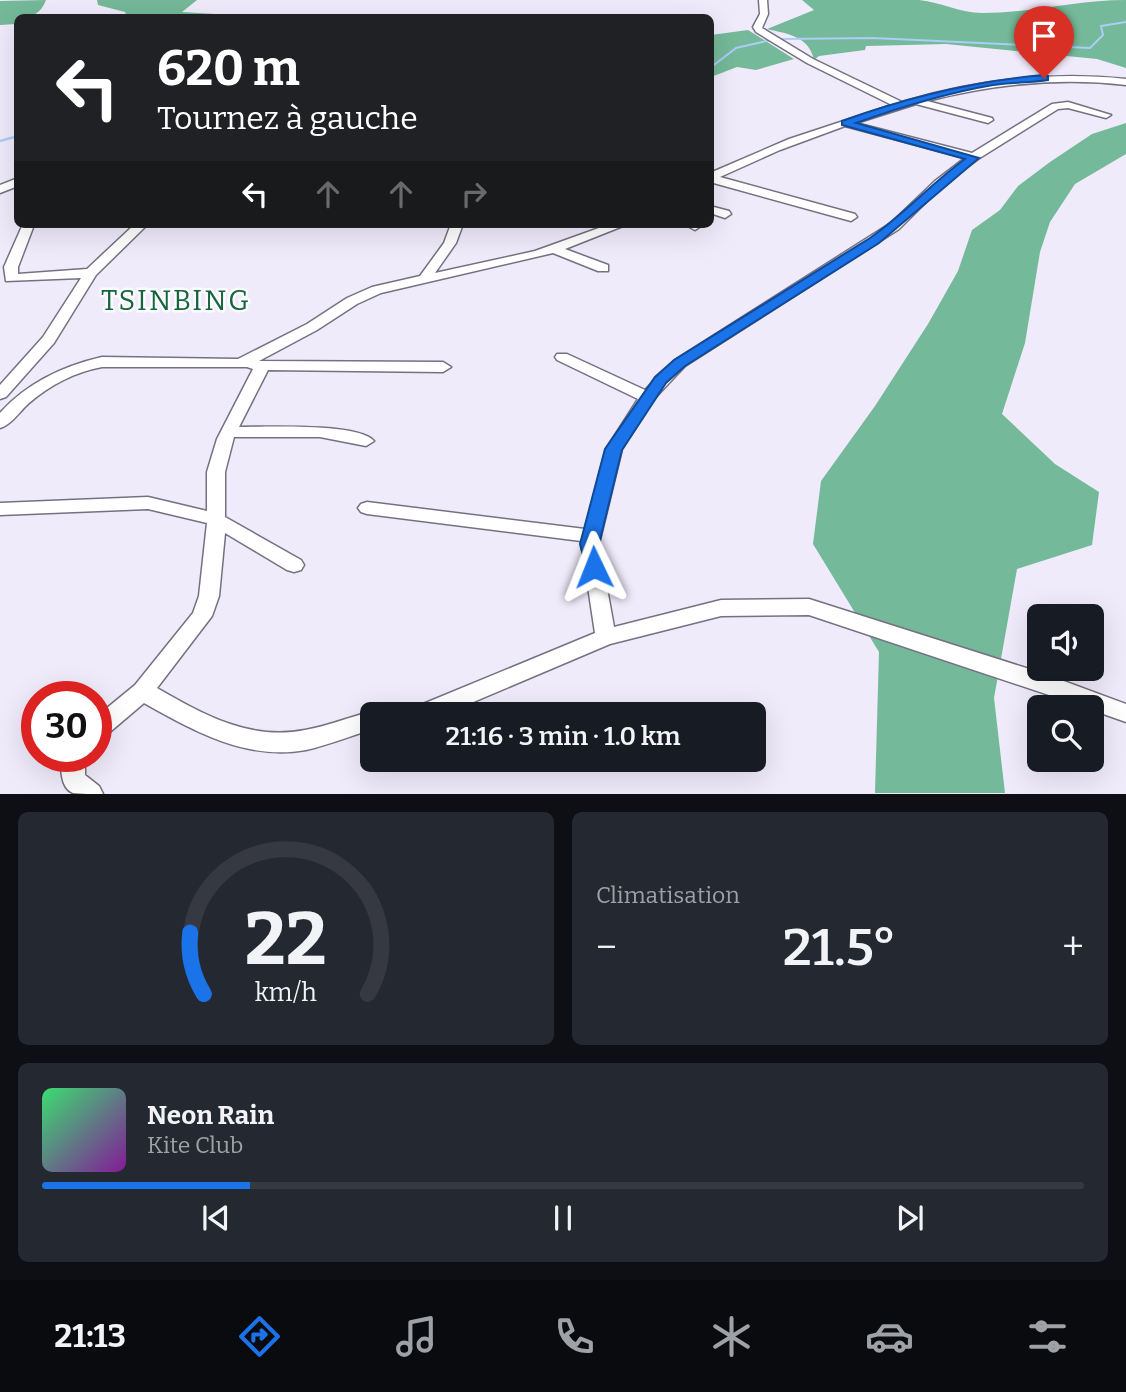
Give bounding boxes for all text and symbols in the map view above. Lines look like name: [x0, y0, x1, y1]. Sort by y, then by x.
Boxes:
pin: [1014, 6, 1074, 78]
icon: arrive: [1025, 17, 1063, 55]
text: 620 m: [157, 39, 300, 98]
icon: left: [42, 42, 133, 133]
text: Tournez à gauche: [157, 99, 418, 137]
icon: left: [236, 175, 274, 213]
icon: ahead: [309, 175, 347, 213]
icon: ahead: [382, 175, 420, 213]
icon: right: [455, 175, 493, 213]
district label: TSINBING: [101, 284, 251, 317]
position arrow: [557, 530, 631, 604]
map controls: [1027, 604, 1104, 772]
button: sound: [1027, 604, 1104, 681]
speed limit sign: 30: [21, 681, 112, 772]
button: search: [1027, 695, 1104, 772]
text: 21:16 · 3 min · 1.0 km: [445, 721, 681, 752]
text: Climatisation: [596, 881, 740, 909]
text: 22: [245, 897, 327, 984]
text: 21.5°: [783, 916, 896, 979]
text: −: [596, 924, 617, 970]
text: +: [1062, 924, 1084, 970]
text: km/h: [255, 978, 317, 1008]
text: Neon Rain: [147, 1100, 274, 1131]
text: Kite Club: [147, 1131, 243, 1159]
icon: previous: [197, 1199, 235, 1237]
icon: pause: [544, 1199, 582, 1237]
icon: next: [891, 1199, 929, 1237]
icon: directions: [235, 1312, 284, 1361]
icon: music: [392, 1312, 441, 1361]
icon: phone: [550, 1312, 599, 1361]
icon: climate: [707, 1312, 756, 1361]
icon: car: [865, 1312, 914, 1361]
icon: filters: [1023, 1312, 1072, 1361]
text: 21:13: [54, 1317, 126, 1355]

